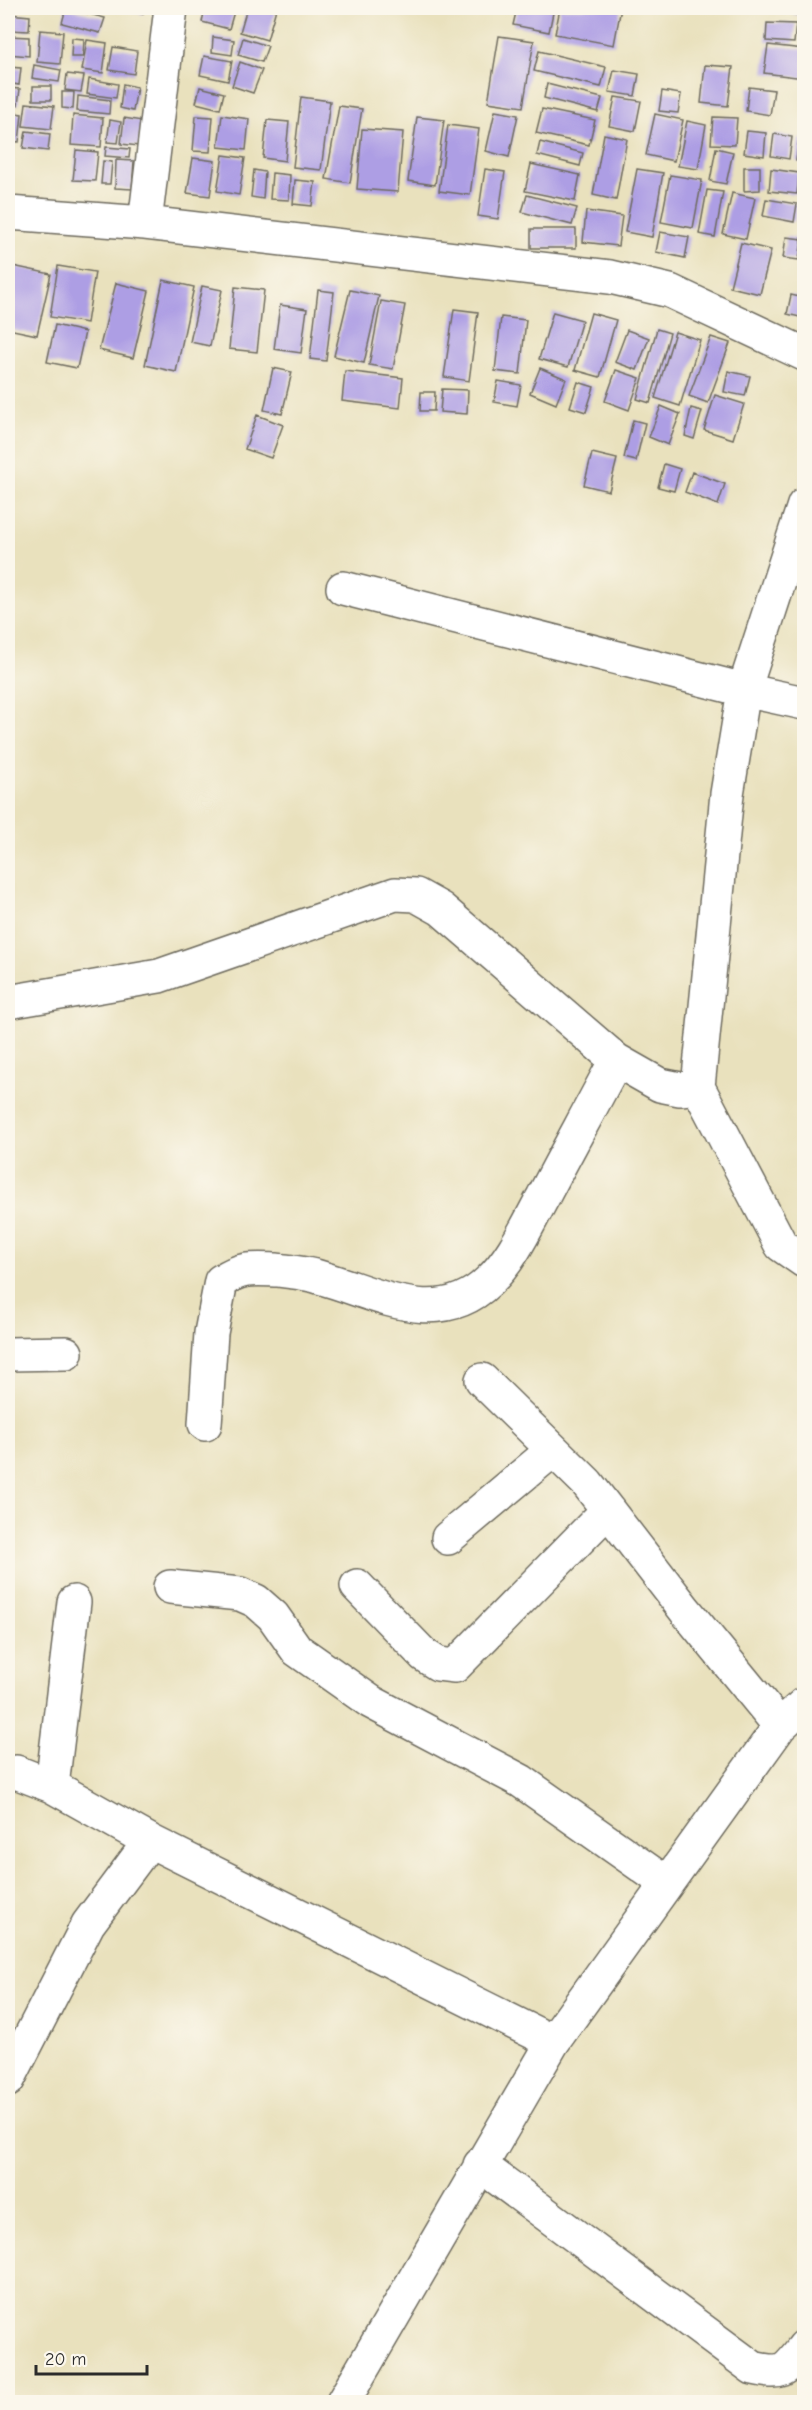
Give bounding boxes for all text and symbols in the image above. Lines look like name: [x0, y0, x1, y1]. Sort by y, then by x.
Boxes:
scale bar: [36, 2338, 147, 2376]
text: 20 m: [45, 2349, 86, 2370]

